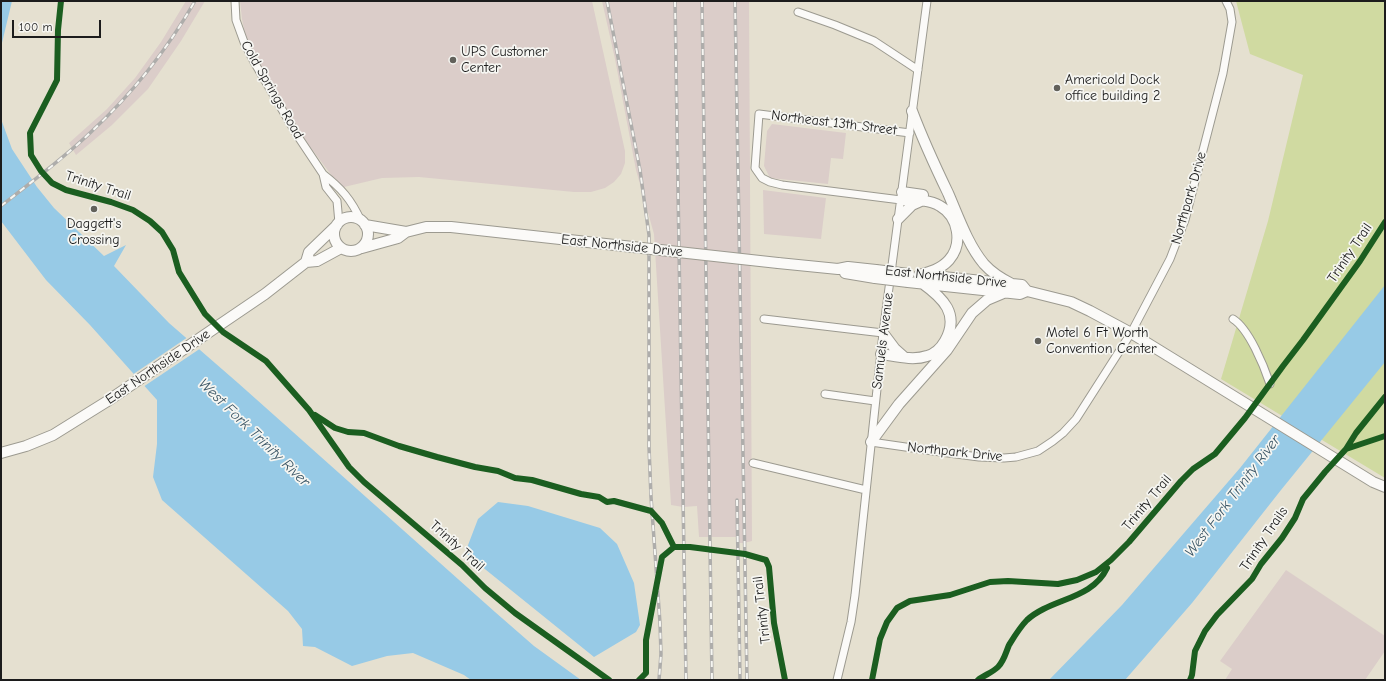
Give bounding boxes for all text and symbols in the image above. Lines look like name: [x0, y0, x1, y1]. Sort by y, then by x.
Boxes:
scale bar: [14, 12, 103, 38]
text: 100 m: [19, 20, 52, 34]
street label: Cold Springs Road: [237, 38, 307, 142]
place label: UPS Customer Center: [461, 44, 548, 76]
marker: UPS Customer Center: [448, 55, 458, 65]
place label: Americold Dock office building 2: [1065, 72, 1160, 104]
marker: Americold Dock office building 2: [1052, 83, 1062, 93]
street label: Northeast 13th Street: [770, 107, 898, 139]
street label: Northpark Drive: [1168, 150, 1210, 246]
street label: Trinity Trail: [63, 168, 133, 204]
marker: Daggett's Crossing: [89, 204, 99, 214]
place label: Daggett's Crossing: [67, 216, 121, 248]
street label: Trinity Trail: [1324, 220, 1376, 286]
street label: East Northside Drive: [560, 231, 684, 261]
street label: East Northside Drive: [884, 262, 1008, 292]
street label: Samuels Avenue: [869, 292, 897, 390]
place label: Motel 6 Ft Worth Convention Center: [1046, 325, 1157, 358]
street label: East Northside Drive: [103, 326, 213, 408]
marker: Motel 6 Ft Worth Convention Center: [1033, 336, 1043, 346]
water label: West Fork Trinity River: [194, 375, 314, 491]
water label: West Fork Trinity River: [1181, 431, 1285, 561]
street label: Northpark Drive: [907, 439, 1003, 465]
street label: Trinity Trail: [1119, 472, 1175, 534]
street label: Trinity Trails: [1236, 504, 1292, 574]
street label: Trinity Trail: [426, 517, 488, 575]
street label: Trinity Trail: [750, 575, 774, 645]

